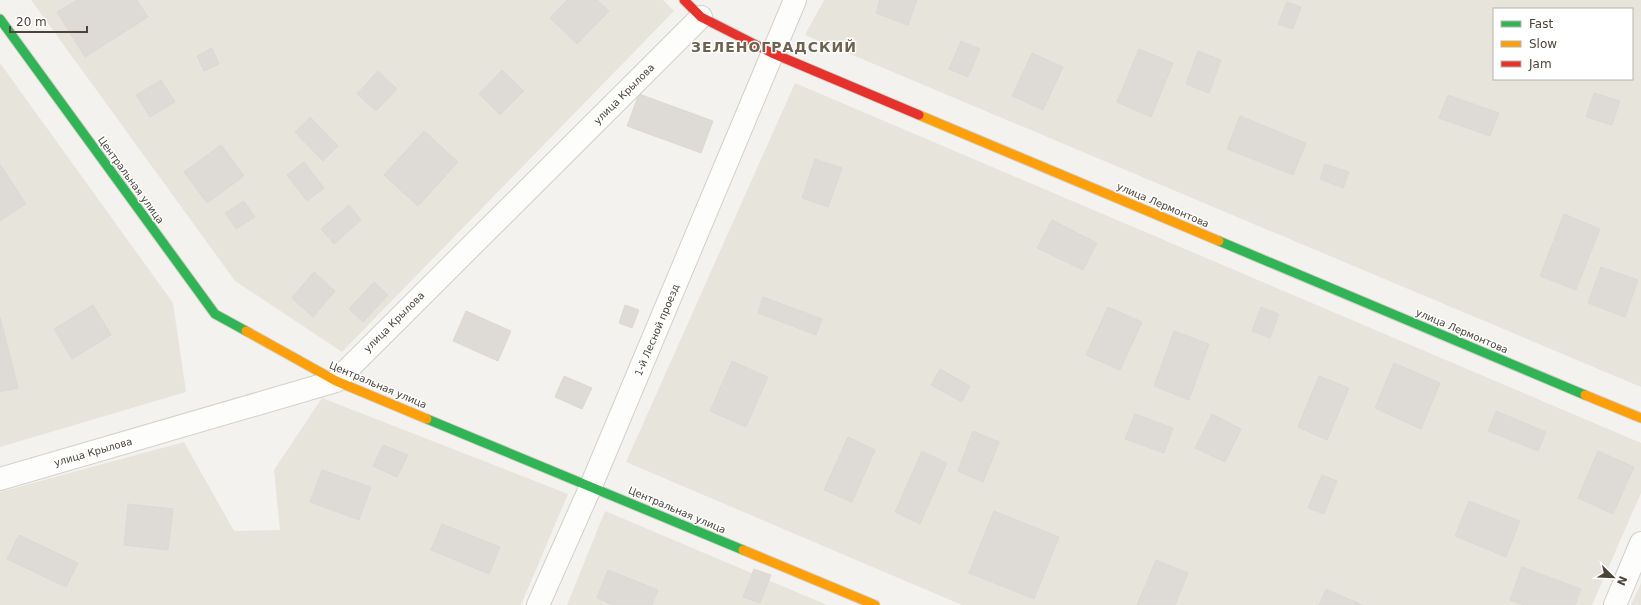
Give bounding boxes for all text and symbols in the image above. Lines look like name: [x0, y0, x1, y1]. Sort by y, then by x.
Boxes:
scale bar: [10, 8, 87, 34]
legend: [1493, 8, 1633, 80]
text: 20 m: [16, 15, 47, 29]
text: Fast: [1529, 17, 1553, 31]
text: Slow: [1529, 37, 1557, 51]
district label: ЗЕЛЕНОГРАДСКИЙ: [691, 39, 857, 55]
text: Jam: [1528, 57, 1552, 71]
street label: улица Крылова: [592, 62, 656, 126]
street label: Центральная улица: [96, 134, 166, 226]
street label: улица Лермонтова: [1115, 181, 1211, 229]
street label: 1-й Лесной проезд: [633, 282, 681, 378]
street label: улица Крылова: [362, 290, 426, 354]
street label: улица Лермонтова: [1414, 307, 1510, 355]
street label: Центральная улица: [328, 359, 428, 411]
street label: улица Крылова: [53, 436, 133, 468]
street label: Центральная улица: [627, 484, 727, 536]
north arrow: [1593, 557, 1633, 597]
text: N: [1614, 574, 1630, 587]

